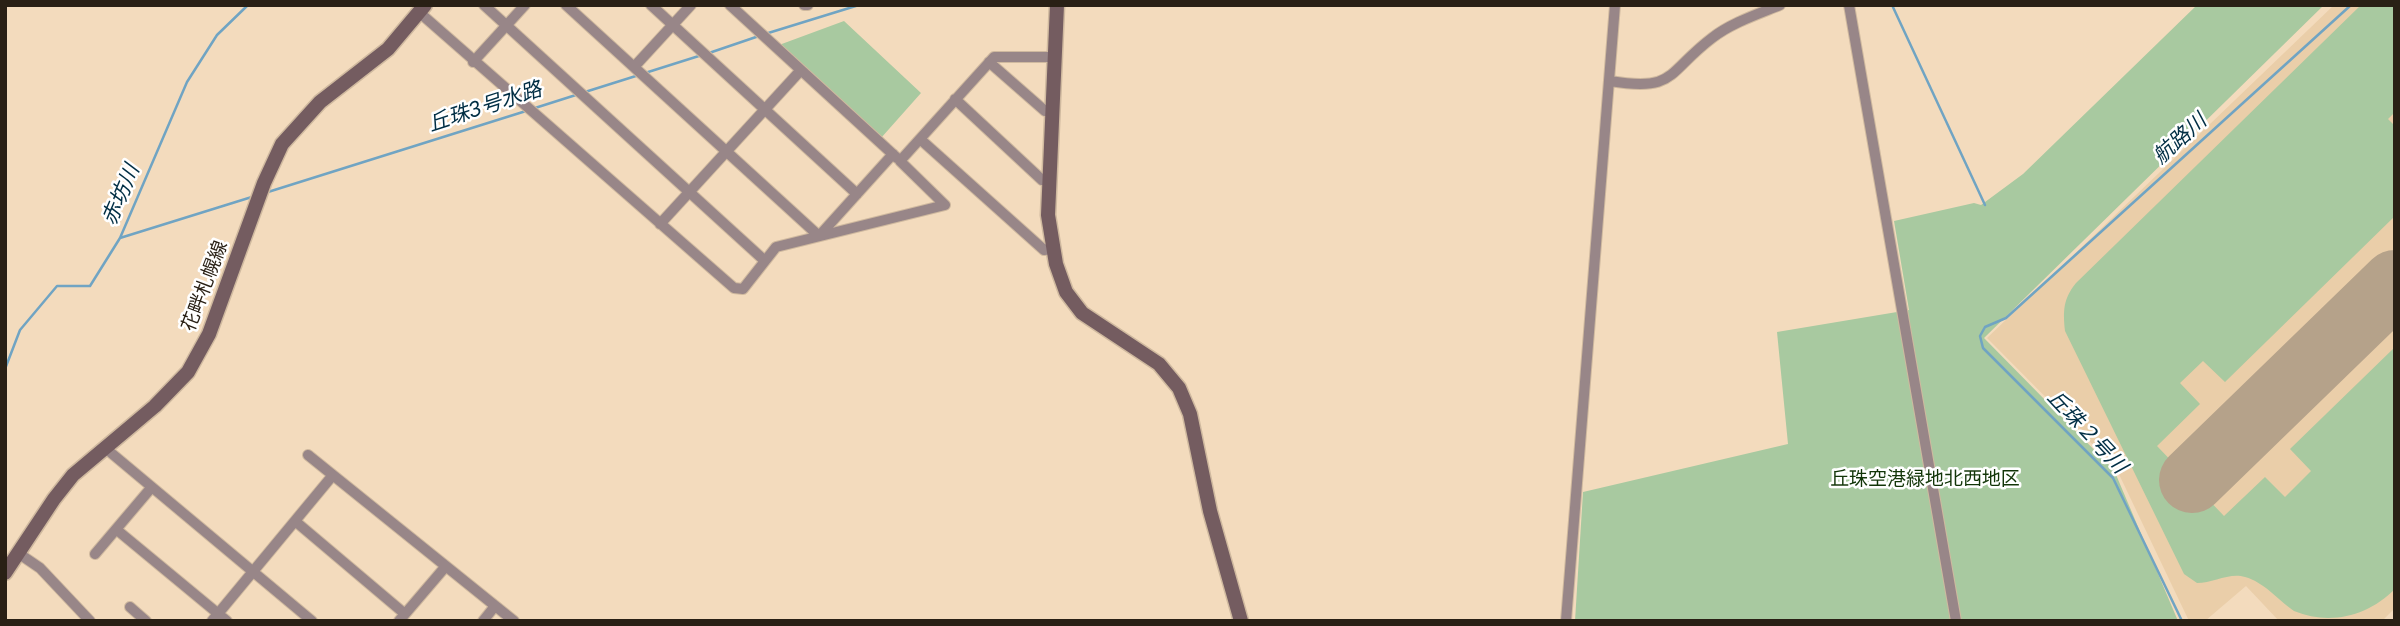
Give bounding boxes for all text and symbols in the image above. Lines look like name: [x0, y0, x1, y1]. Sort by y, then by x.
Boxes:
water label: 丘珠3号水路: [425, 77, 545, 137]
water label: 航路川: [2148, 109, 2212, 169]
water label: 赤坊川: [97, 161, 145, 229]
street label: 花畔札幌線: [177, 238, 233, 334]
water label: 丘珠２号川: [2042, 385, 2132, 479]
park label: 丘珠空港緑地北西地区: [1830, 468, 2020, 490]

